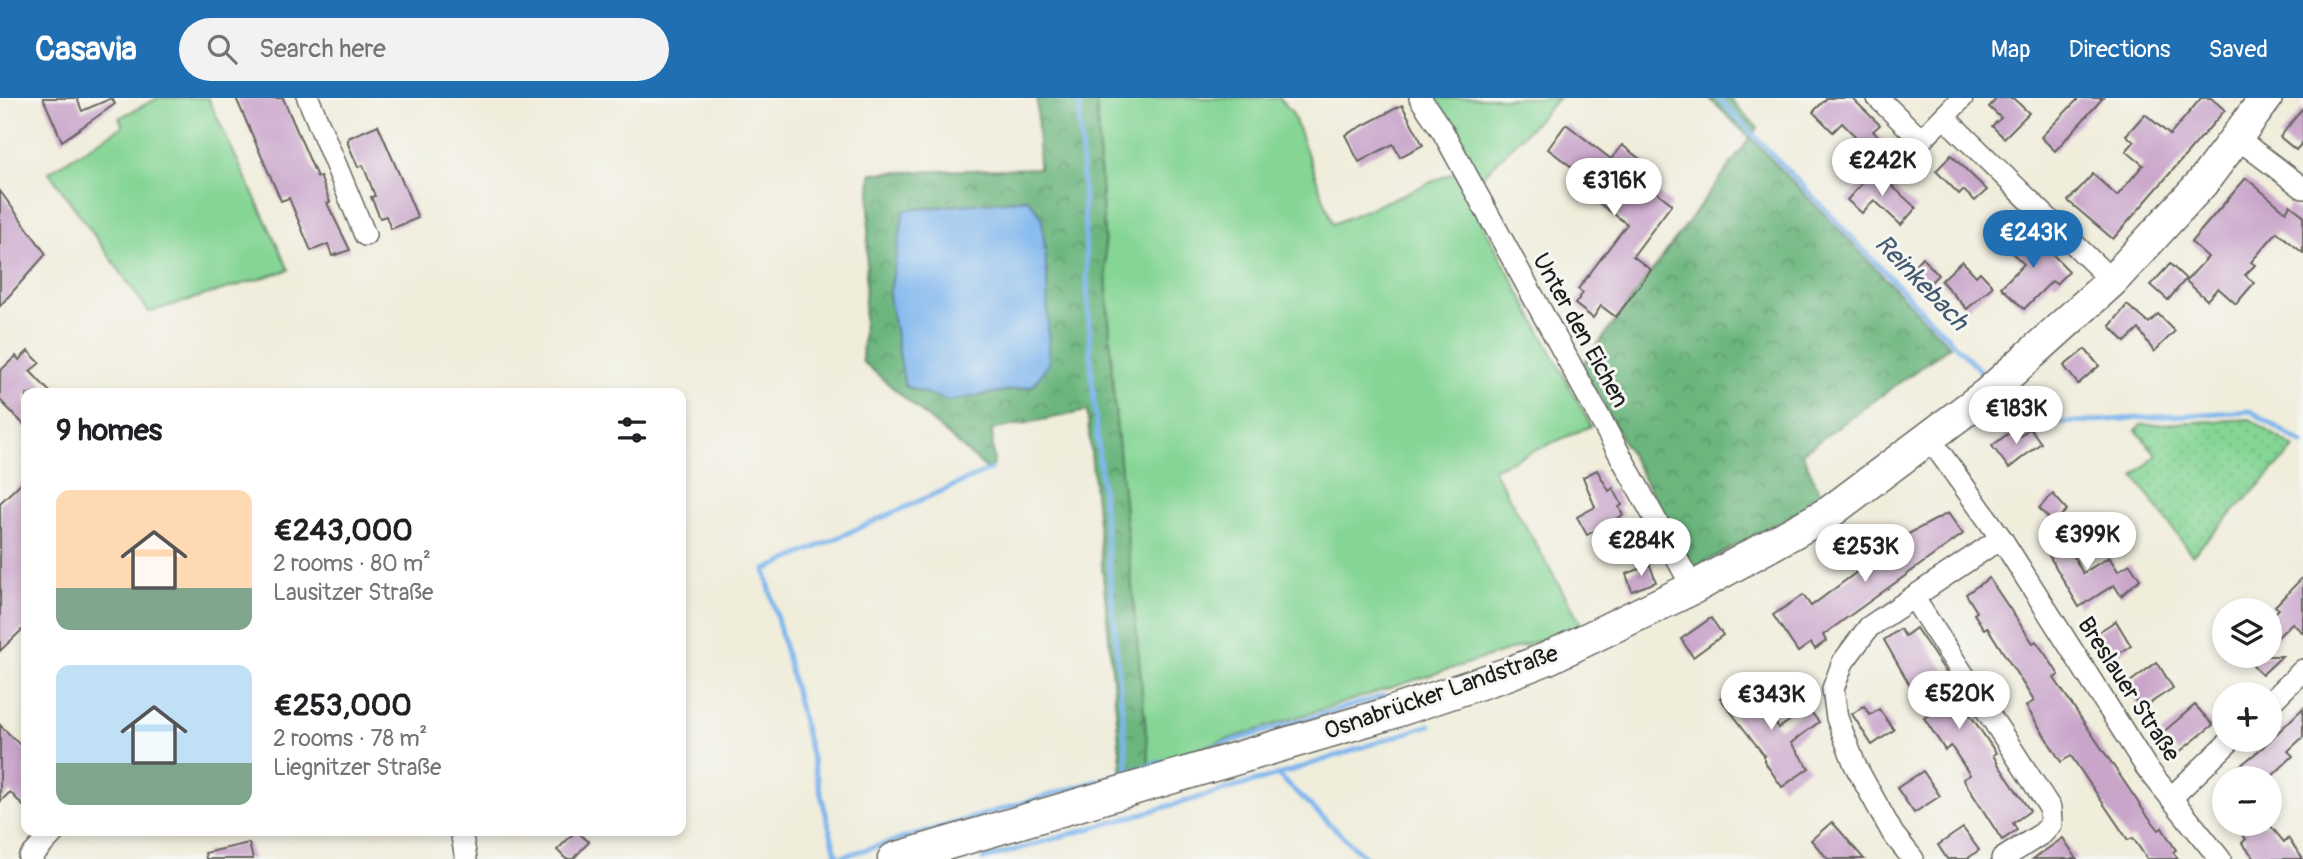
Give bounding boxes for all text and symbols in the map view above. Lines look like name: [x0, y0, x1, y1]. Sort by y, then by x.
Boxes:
search box: [179, 18, 669, 81]
text: Casavia: [35, 29, 137, 70]
icon: search: [203, 30, 241, 68]
text: Search here: [259, 33, 386, 65]
text: Map: [1991, 35, 2031, 64]
text: Directions: [2069, 35, 2170, 64]
text: Saved: [2208, 35, 2268, 64]
pin: €242K: [1833, 139, 1931, 198]
text: €242K: [1848, 146, 1916, 175]
pin: €316K: [1565, 158, 1663, 218]
text: €316K: [1582, 166, 1646, 195]
pin: €243K: [1984, 211, 2082, 270]
text: €243K: [1999, 218, 2067, 247]
water label: Reinkebach: [1868, 228, 1976, 339]
street label: Unter den Eichen: [1526, 248, 1635, 412]
pin: €183K: [1967, 386, 2065, 446]
text: €183K: [1985, 394, 2047, 423]
icon: filters: [613, 411, 651, 449]
text: 9 homes: [56, 412, 162, 449]
text: €243,000: [273, 512, 413, 549]
pin: €399K: [2038, 512, 2136, 572]
icon: home: [112, 518, 196, 602]
pin: €284K: [1592, 518, 1690, 578]
text: €399K: [2054, 520, 2120, 549]
pin: €253K: [1816, 524, 1914, 584]
text: €284K: [1608, 526, 1674, 555]
text: €253K: [1831, 532, 1899, 561]
text: 2 rooms · 80 m²: [273, 549, 431, 578]
text: Lausitzer Straße: [273, 578, 433, 607]
map controls: [2212, 598, 2282, 836]
button: layers: [2212, 598, 2282, 668]
street label: Breslauer Straße: [2071, 612, 2186, 767]
street label: Osnabrücker Landstraße: [1320, 639, 1562, 746]
pin: €343K: [1722, 672, 1820, 732]
pin: €520K: [1910, 672, 2008, 731]
text: €520K: [1924, 679, 1994, 708]
text: €343K: [1737, 680, 1805, 709]
button: +: [2212, 682, 2282, 752]
text: €253,000: [273, 687, 412, 724]
icon: home: [112, 693, 196, 777]
text: 2 rooms · 78 m²: [273, 724, 427, 753]
text: Liegnitzer Straße: [273, 753, 441, 782]
button: −: [2212, 766, 2282, 836]

